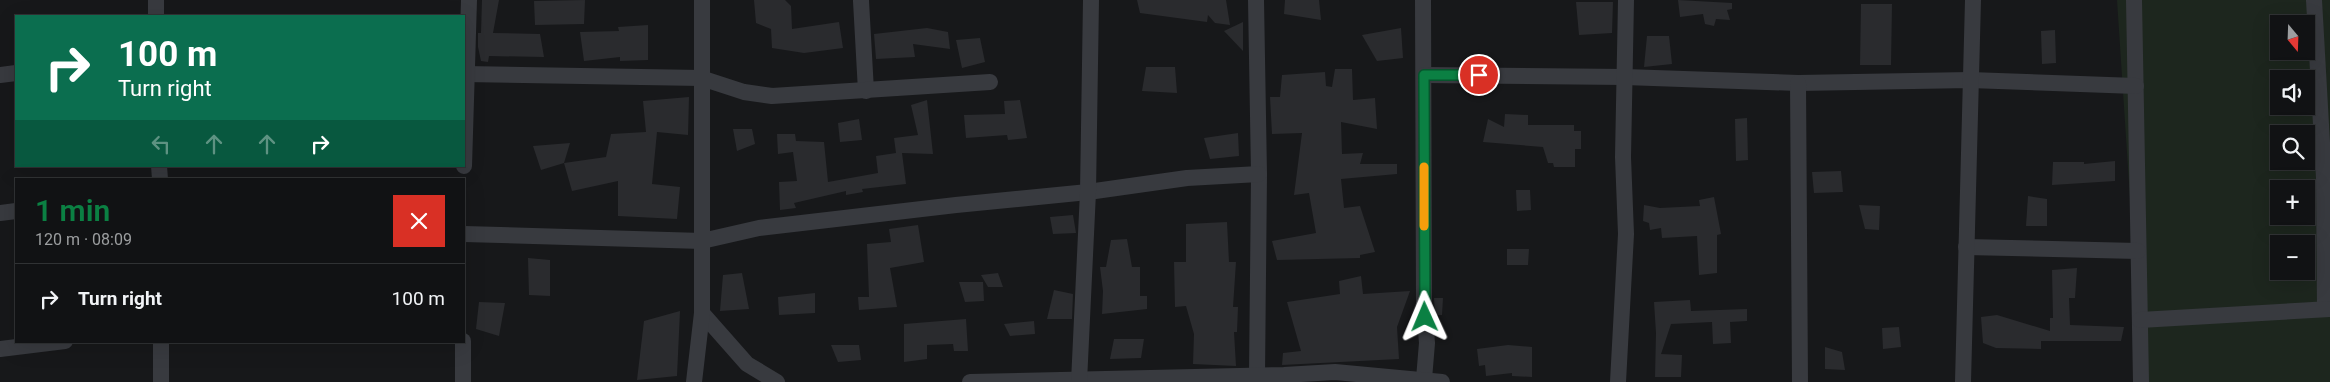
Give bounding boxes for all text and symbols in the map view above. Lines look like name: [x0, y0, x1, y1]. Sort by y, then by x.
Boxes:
north arrow: [2270, 15, 2315, 60]
map controls: [2270, 15, 2315, 280]
text: 100 m: [118, 34, 217, 75]
icon: right: [35, 35, 100, 100]
pin: [1458, 54, 1500, 96]
icon: arrive: [1465, 61, 1493, 89]
button: sound: [2270, 70, 2315, 115]
text: Turn right: [118, 76, 212, 101]
button: search: [2270, 125, 2315, 170]
icon: left: [147, 130, 175, 158]
icon: ahead: [200, 130, 228, 158]
icon: ahead: [253, 130, 281, 158]
icon: right: [306, 130, 334, 158]
button: +: [2270, 180, 2315, 225]
text: 1 min: [35, 193, 110, 228]
button: close: [393, 195, 445, 247]
text: 120 m · 08:09: [35, 230, 132, 249]
button: −: [2270, 235, 2315, 280]
icon: right: [35, 285, 63, 313]
text: Turn right: [78, 287, 162, 310]
text: 100 m: [392, 287, 445, 310]
position arrow: [1398, 290, 1450, 342]

